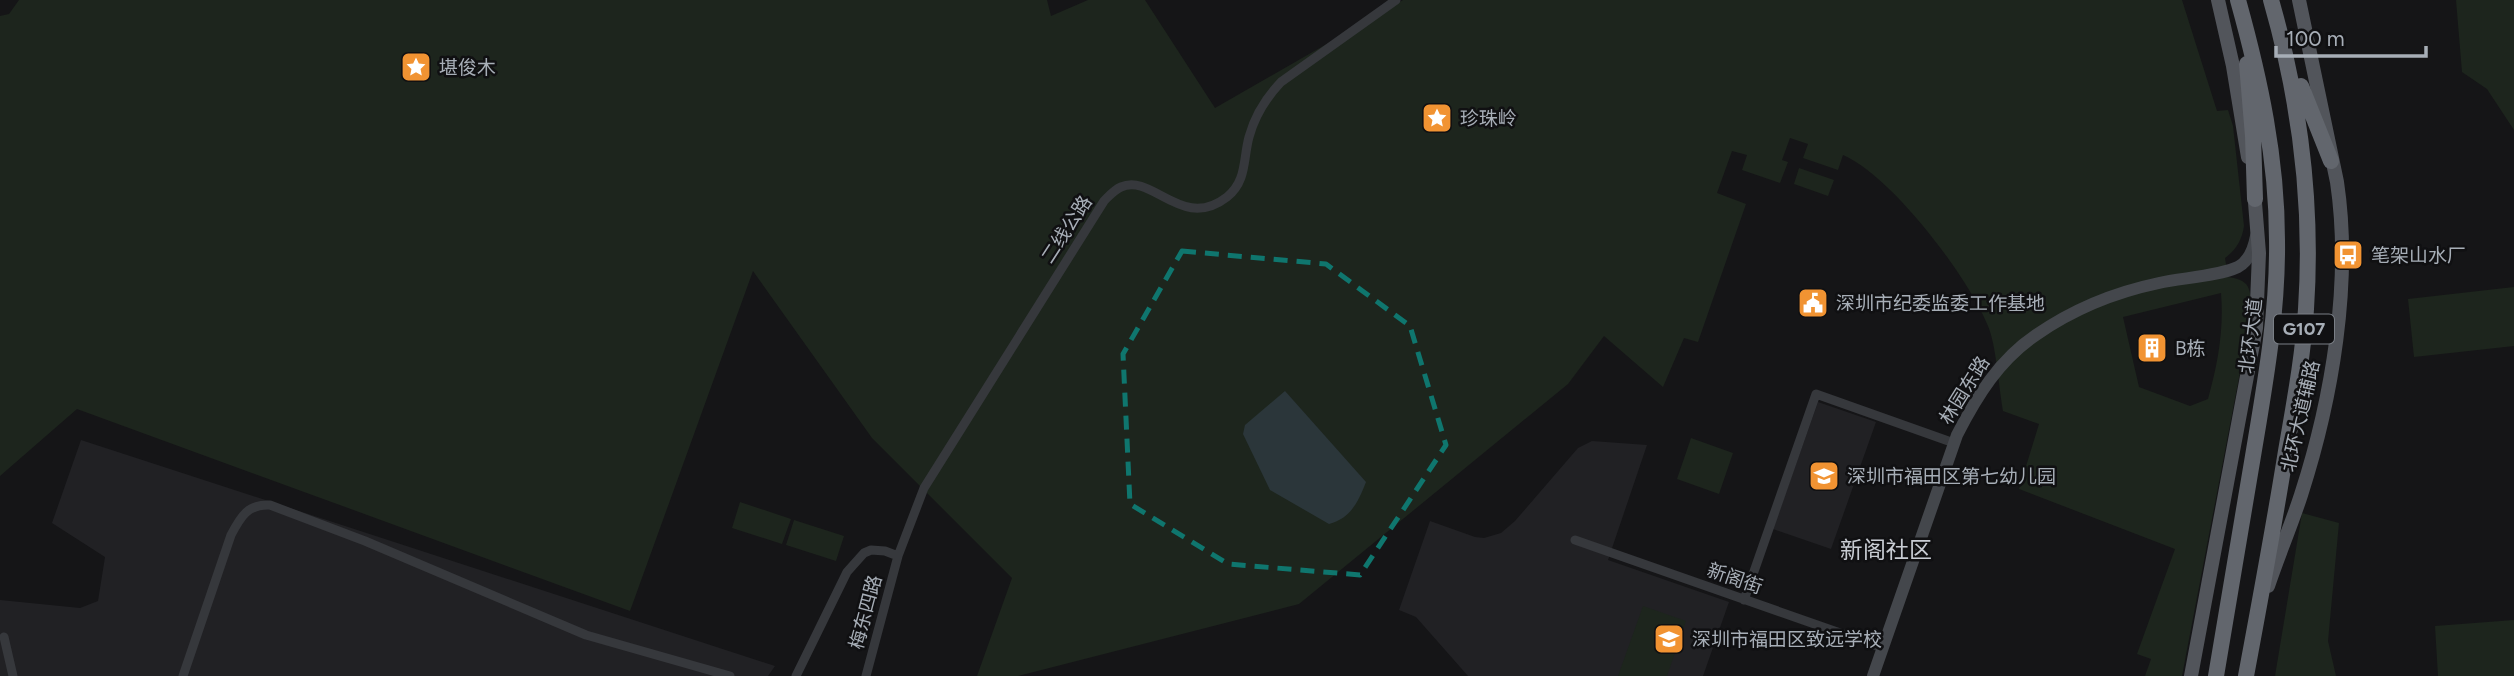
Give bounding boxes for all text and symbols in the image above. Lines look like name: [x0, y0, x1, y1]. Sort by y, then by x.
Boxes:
scale bar: [2276, 14, 2426, 58]
text: 100 m: [2286, 26, 2345, 51]
place icon: 堪俊木: [399, 50, 433, 84]
place label: 堪俊木: [439, 56, 496, 79]
place icon: 珍珠岭: [1420, 101, 1454, 135]
place label: 珍珠岭: [1460, 107, 1517, 130]
street label: 二线公路: [1036, 191, 1097, 267]
bus stop icon: 笔架山水厂: [2331, 238, 2365, 272]
place label: 笔架山水厂: [2371, 244, 2466, 267]
public building icon: 深圳市纪委监委工作基地: [1796, 286, 1830, 320]
place label: 深圳市纪委监委工作基地: [1836, 292, 2045, 315]
street label: 北环大道: [2234, 297, 2267, 375]
road number: G107: [2274, 314, 2334, 344]
building icon: B栋: [2135, 331, 2169, 365]
place label: B栋: [2175, 337, 2206, 360]
street label: 林园东路: [1935, 352, 1994, 429]
street label: 北环大道辅路: [2276, 358, 2325, 474]
school or university icon: 深圳市福田区第七幼儿园: [1807, 459, 1841, 493]
place label: 深圳市福田区第七幼儿园: [1847, 465, 2056, 488]
district label: 新阁社区: [1840, 536, 1932, 564]
street label: 新阁街: [1704, 558, 1766, 599]
street label: 梅东四路: [845, 572, 886, 652]
school or university icon: 深圳市福田区致远学校: [1652, 622, 1686, 656]
place label: 深圳市福田区致远学校: [1692, 628, 1882, 651]

